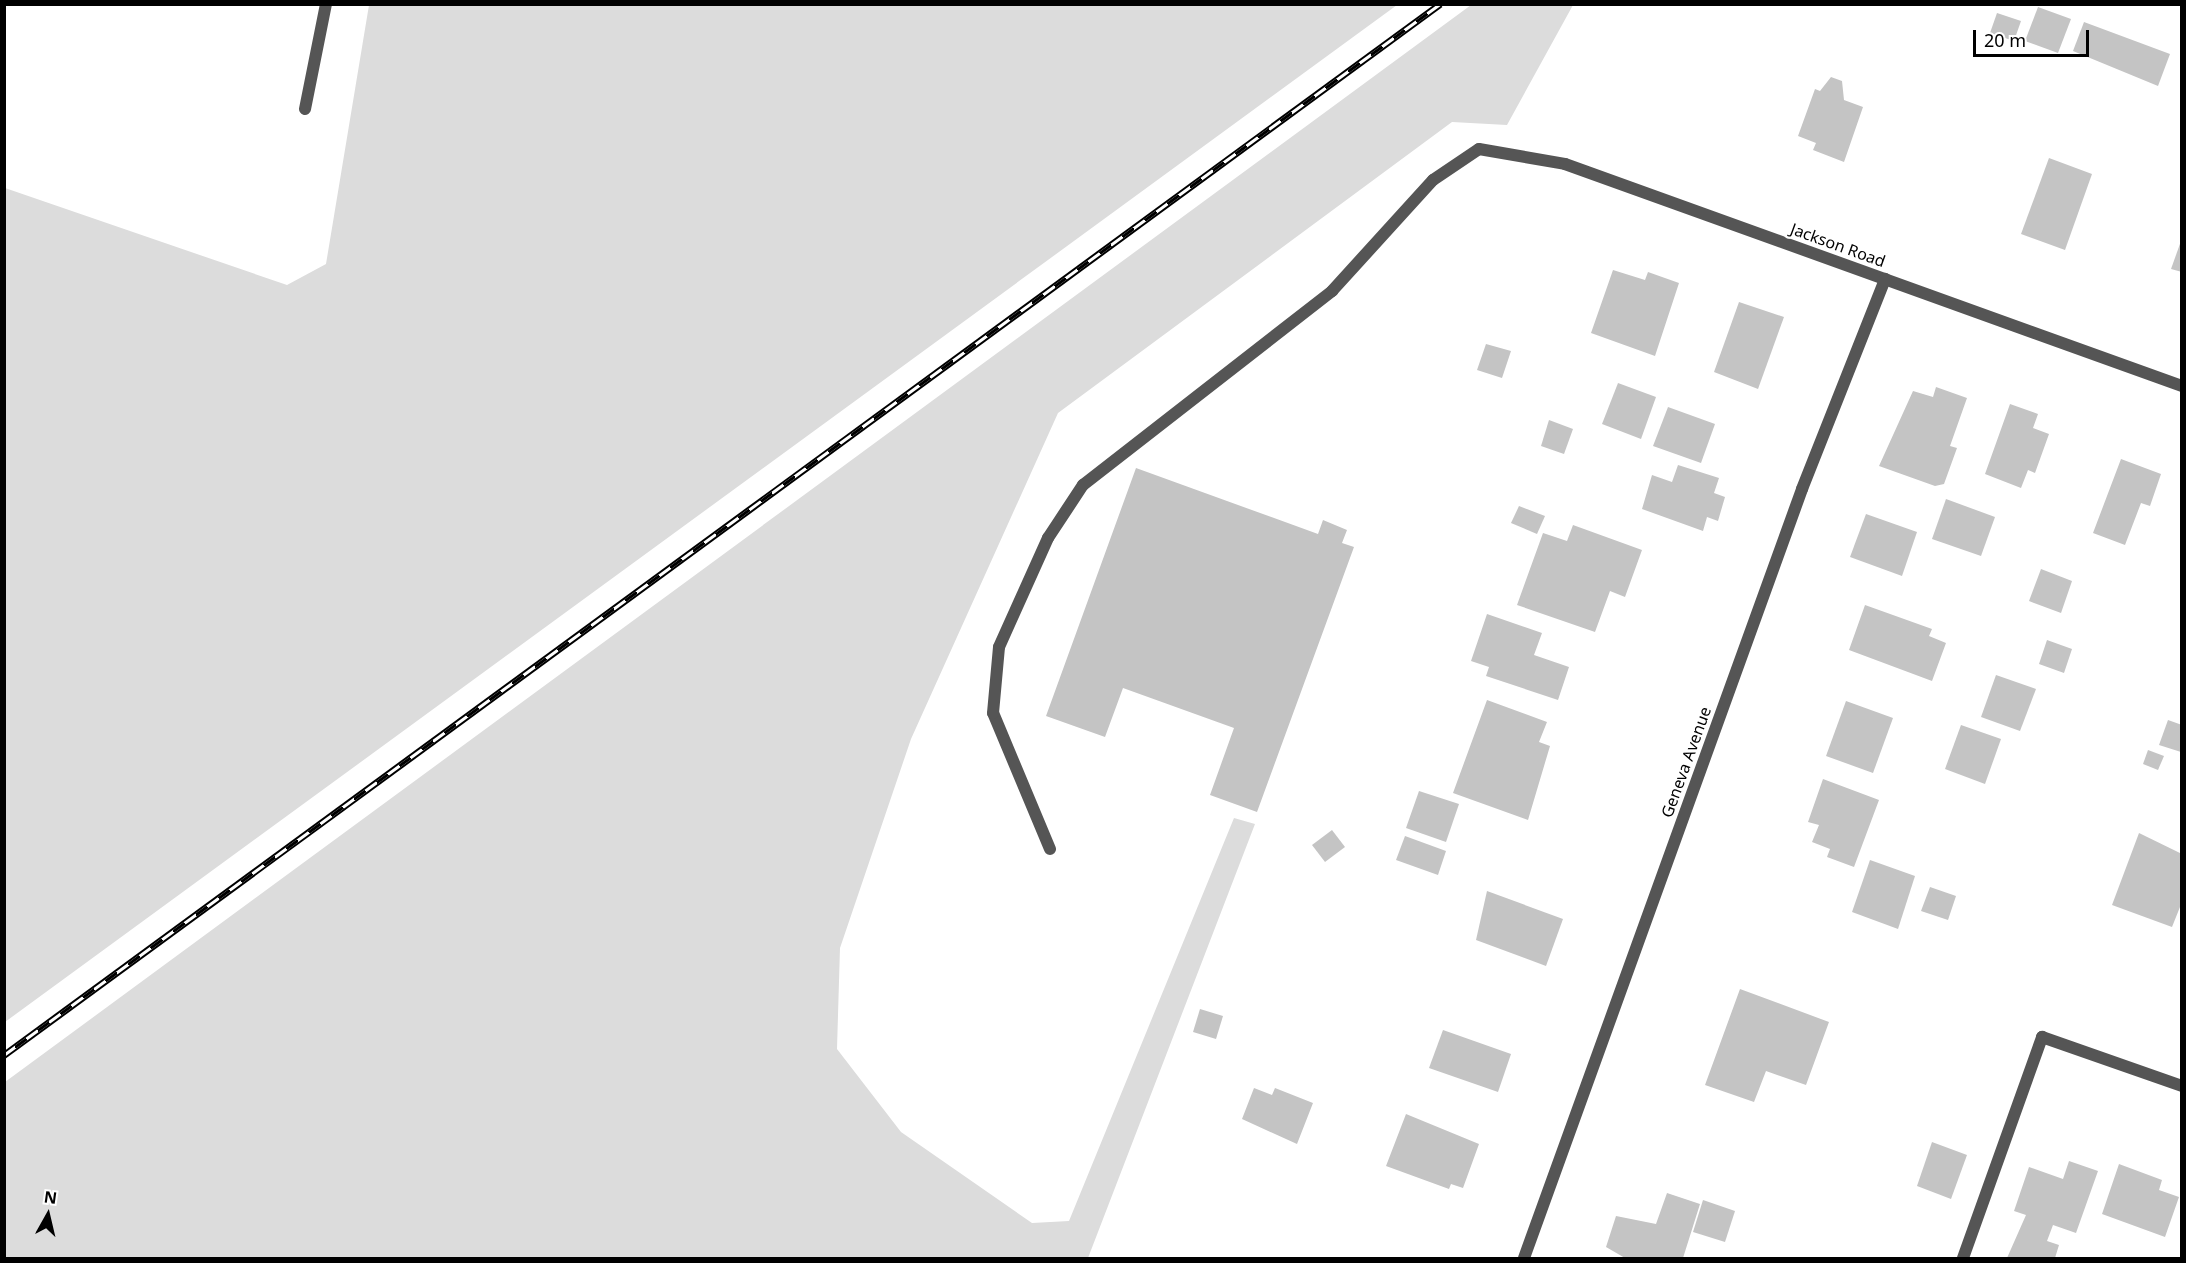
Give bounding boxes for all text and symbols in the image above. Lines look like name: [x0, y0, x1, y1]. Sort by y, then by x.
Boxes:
scale bar: [1976, 18, 2092, 56]
text: 20 m: [1984, 28, 2026, 52]
street label: Jackson Road: [1788, 219, 1888, 271]
street label: Geneva Avenue: [1657, 704, 1715, 820]
north arrow: [18, 1185, 78, 1245]
text: N: [43, 1185, 58, 1209]

